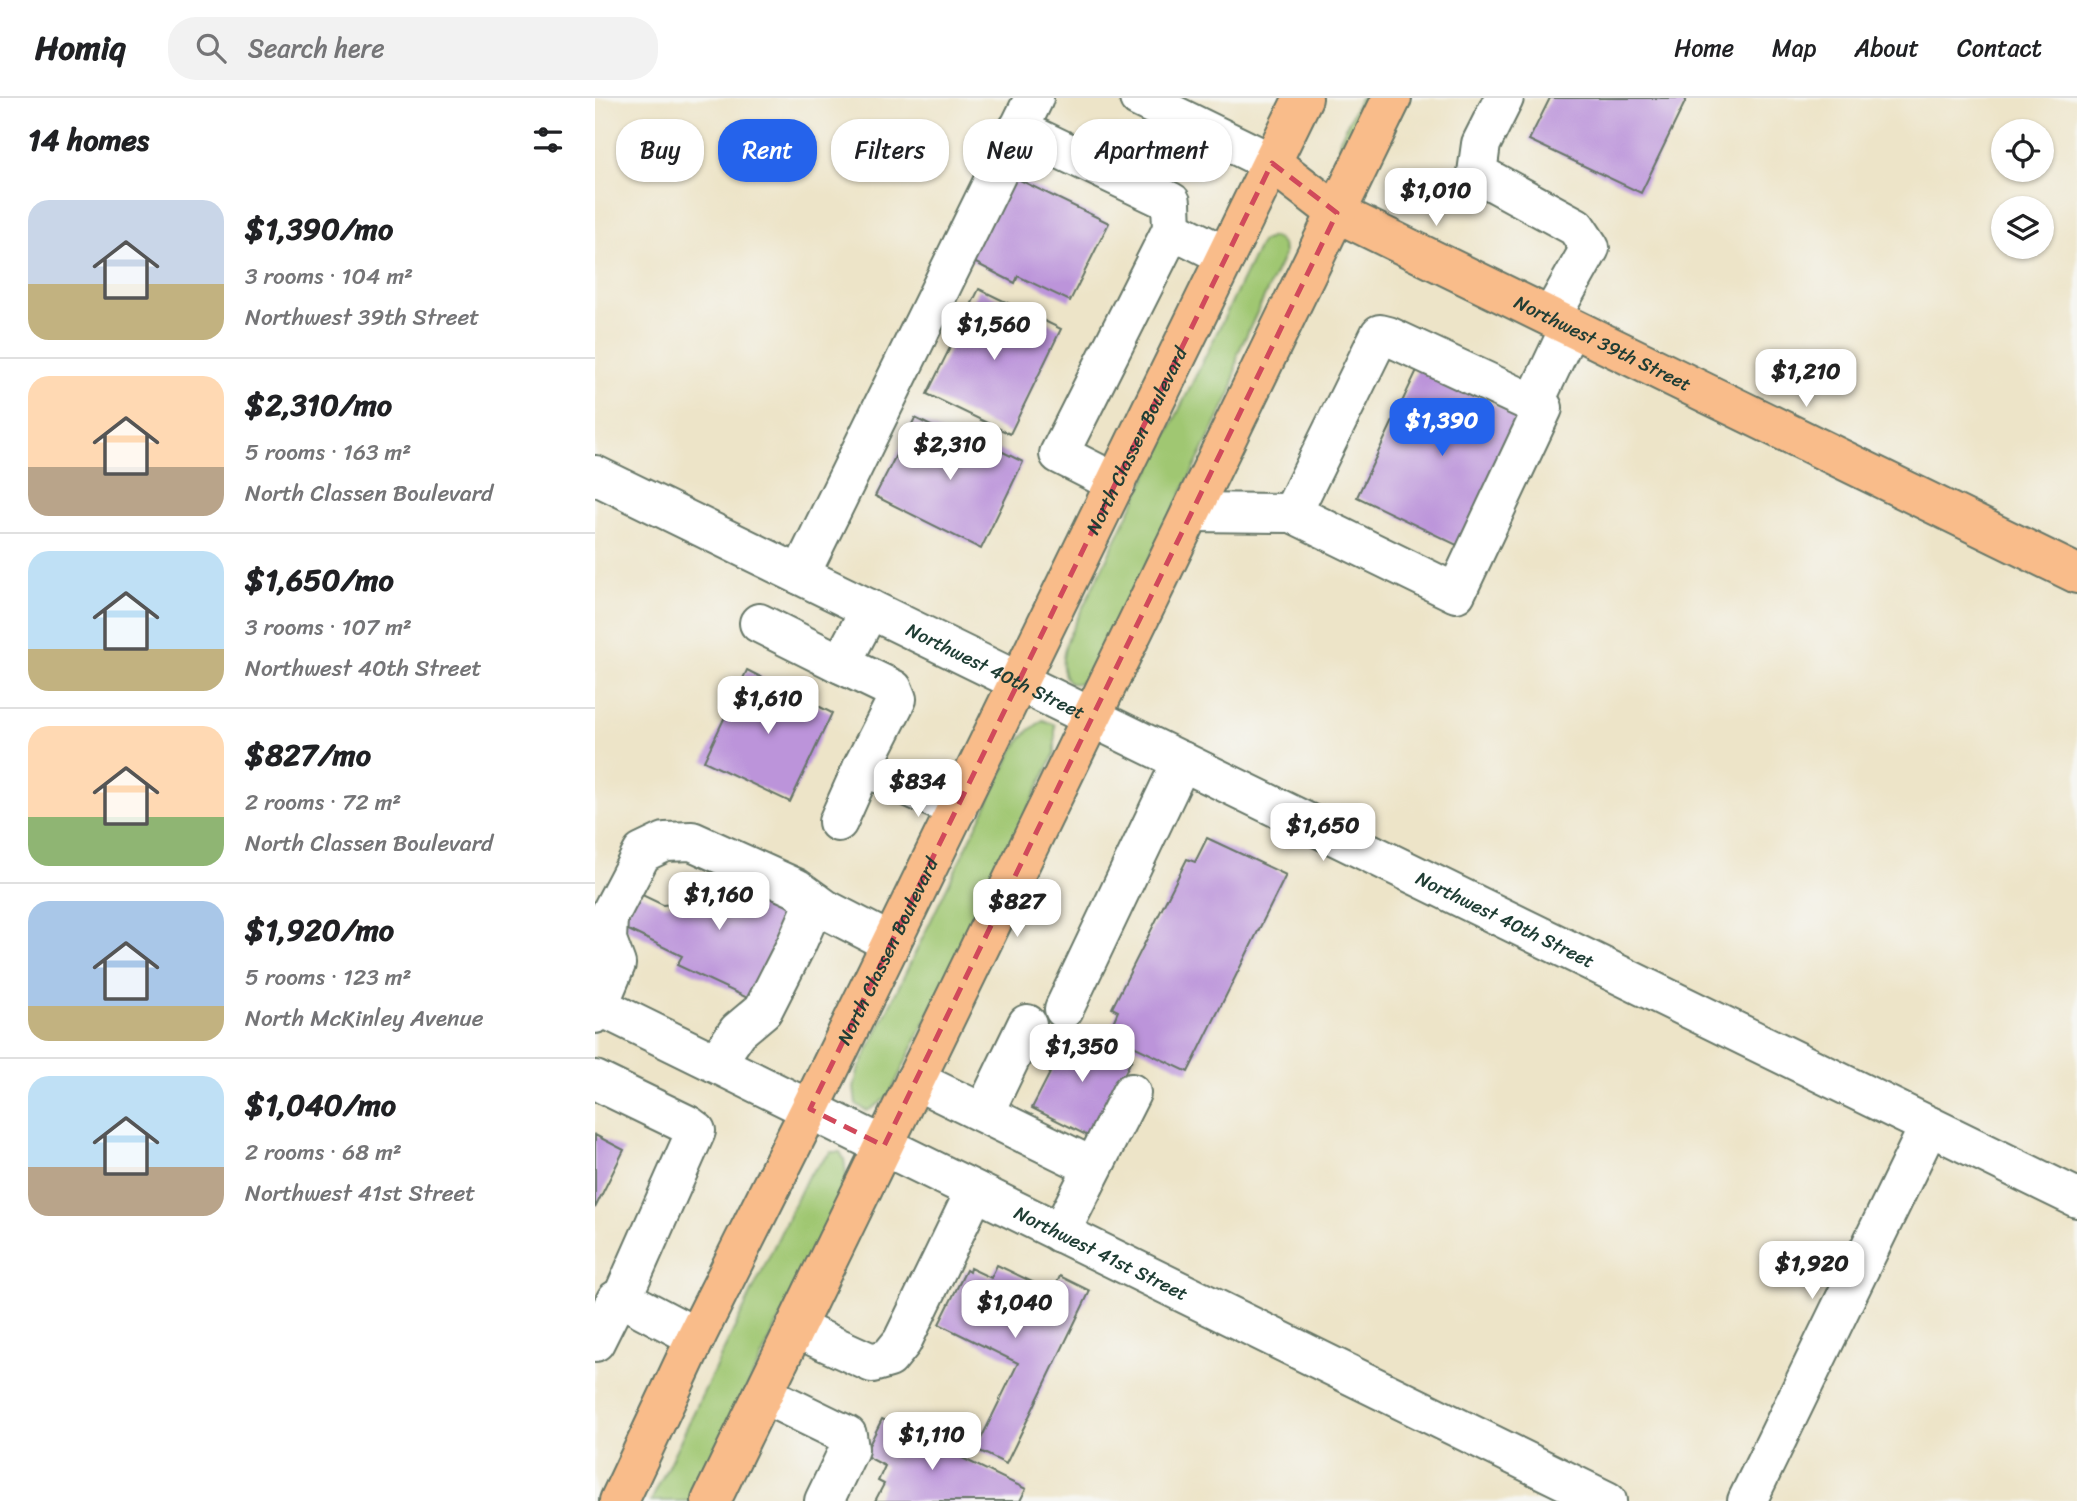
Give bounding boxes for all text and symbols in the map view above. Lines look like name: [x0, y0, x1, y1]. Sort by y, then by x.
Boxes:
search box: [168, 17, 658, 80]
text: Homiq: [35, 19, 126, 77]
text: Search here: [248, 25, 385, 71]
text: Home: [1674, 27, 1734, 69]
text: Map: [1772, 27, 1816, 69]
text: About: [1854, 27, 1919, 69]
text: Contact: [1957, 27, 2042, 69]
icon: search: [192, 29, 230, 67]
text: 14 homes: [28, 113, 149, 167]
chip: Buy: [616, 119, 704, 182]
chip: Rent: [718, 119, 817, 182]
chip: Filters: [831, 119, 949, 182]
chip: New: [963, 119, 1057, 182]
chip: Apartment: [1071, 119, 1232, 182]
map controls: [1991, 119, 2054, 259]
button: locate: [1991, 119, 2054, 182]
icon: filters: [529, 121, 567, 159]
pin: $1,010: [1379, 169, 1493, 228]
text: $1,010: [1401, 170, 1471, 211]
button: layers: [1991, 196, 2054, 259]
text: $1,390/mo: [245, 202, 393, 256]
icon: home: [84, 228, 168, 312]
text: 3 rooms · 104 m²: [245, 256, 413, 297]
street label: Northwest 39th Street: [1508, 286, 1697, 401]
text: Northwest 39th Street: [245, 297, 479, 338]
pin: $1,560: [937, 302, 1051, 362]
text: $1,560: [957, 304, 1031, 345]
street label: North Classen Boulevard: [1077, 340, 1197, 540]
pin: $1,210: [1749, 350, 1863, 409]
text: $1,210: [1771, 351, 1841, 392]
text: $2,310/mo: [245, 378, 392, 432]
pin: $1,390: [1385, 398, 1499, 458]
text: $1,390: [1406, 400, 1478, 441]
icon: home: [84, 404, 168, 488]
pin: $2,310: [893, 422, 1007, 482]
text: $2,310: [914, 424, 986, 465]
text: 5 rooms · 163 m²: [245, 432, 411, 473]
text: North Classen Boulevard: [245, 473, 493, 514]
text: $1,650/mo: [245, 553, 394, 607]
icon: home: [84, 579, 168, 663]
text: 3 rooms · 107 m²: [245, 607, 412, 648]
street label: Northwest 40th Street: [900, 613, 1091, 729]
text: Northwest 40th Street: [245, 648, 482, 689]
pin: $1,610: [711, 676, 825, 736]
text: $1,610: [734, 678, 803, 719]
text: $827/mo: [245, 728, 371, 782]
icon: home: [84, 754, 168, 838]
pin: $834: [877, 760, 959, 819]
text: $834: [890, 761, 946, 802]
text: 2 rooms · 72 m²: [245, 782, 401, 823]
pin: $1,650: [1266, 804, 1380, 863]
text: $1,650: [1286, 805, 1360, 846]
text: North Classen Boulevard: [245, 823, 493, 864]
street label: North Classen Boulevard: [828, 851, 948, 1051]
street label: Northwest 40th Street: [1410, 862, 1600, 977]
pin: $1,160: [662, 872, 776, 932]
text: $1,160: [685, 874, 754, 915]
pin: $827: [976, 880, 1058, 939]
text: $827: [989, 881, 1045, 922]
text: $1,920/mo: [245, 903, 394, 957]
icon: home: [84, 929, 168, 1013]
text: 5 rooms · 123 m²: [245, 957, 412, 998]
text: North McKinley Avenue: [245, 998, 484, 1039]
pin: $1,350: [1025, 1024, 1139, 1084]
text: $1,350: [1046, 1026, 1118, 1067]
text: $1,040/mo: [245, 1078, 396, 1132]
icon: home: [84, 1104, 168, 1188]
text: 2 rooms · 68 m²: [245, 1132, 402, 1173]
text: Northwest 41st Street: [245, 1173, 475, 1214]
street label: Northwest 41st Street: [1008, 1196, 1194, 1310]
pin: $1,920: [1755, 1242, 1869, 1301]
text: $1,920: [1775, 1243, 1849, 1284]
pin: $1,040: [958, 1280, 1072, 1340]
text: $1,040: [978, 1282, 1052, 1323]
pin: $1,110: [875, 1412, 989, 1472]
text: $1,110: [899, 1414, 965, 1455]

